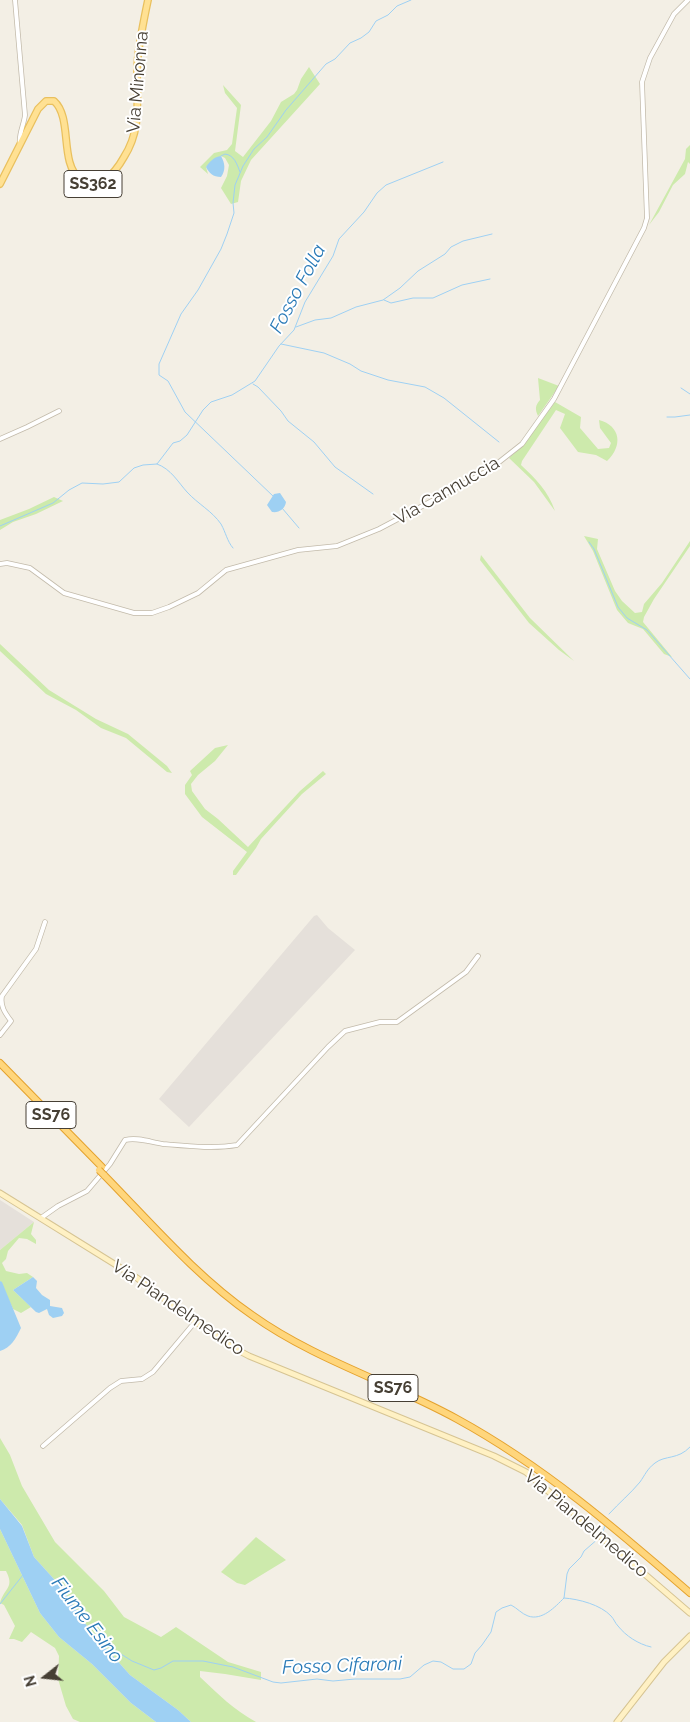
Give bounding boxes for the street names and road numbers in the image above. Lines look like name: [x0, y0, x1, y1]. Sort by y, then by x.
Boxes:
street label: Via Minonna: [123, 30, 153, 134]
road number: SS362: [64, 170, 122, 198]
street label: Via Cannuccia: [391, 452, 503, 530]
road number: SS76: [26, 1102, 76, 1128]
street label: Via Piandelmedico: [108, 1256, 248, 1360]
road number: SS76: [368, 1375, 418, 1402]
street label: Via Piandelmedico: [520, 1466, 652, 1582]

